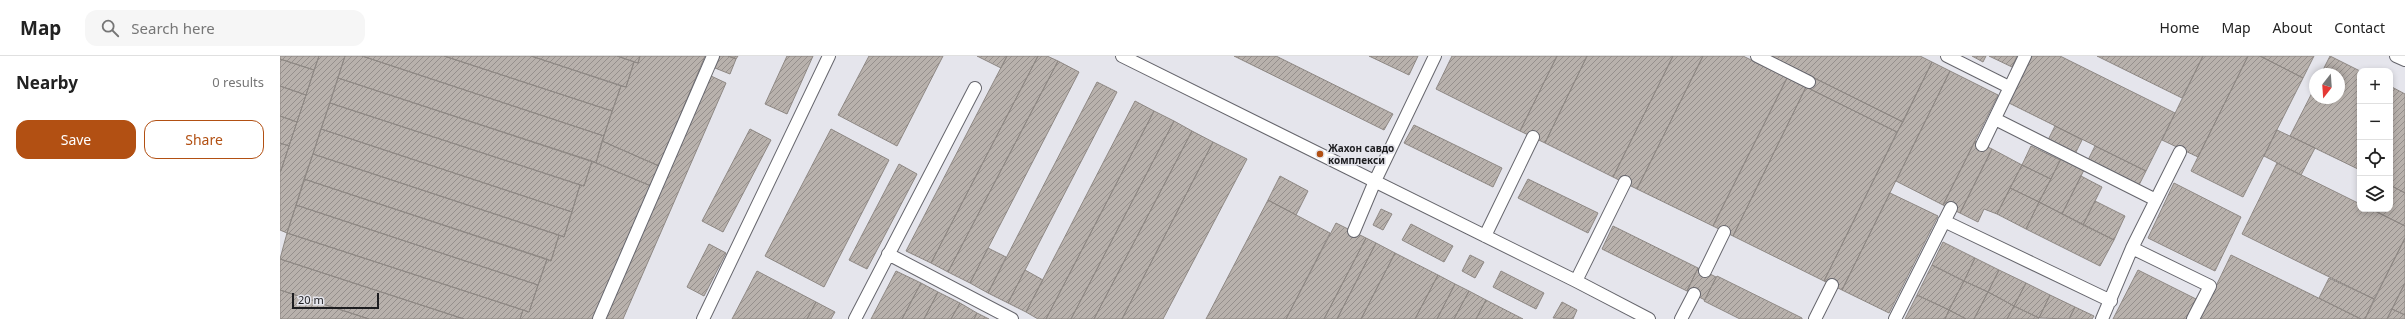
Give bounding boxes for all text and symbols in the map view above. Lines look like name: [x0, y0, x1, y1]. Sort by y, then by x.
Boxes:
search box: [85, 10, 365, 46]
text: Map: [20, 15, 61, 41]
icon: search: [99, 17, 121, 39]
text: Search here: [131, 18, 215, 38]
text: Home: [2160, 18, 2199, 37]
text: Map: [2221, 18, 2251, 37]
text: About: [2273, 18, 2312, 37]
text: Contact: [2334, 18, 2385, 37]
north arrow: [2309, 68, 2345, 104]
map controls: [2357, 68, 2393, 212]
button: +: [2357, 68, 2393, 104]
text: Nearby: [16, 71, 78, 94]
text: 0 results: [212, 73, 264, 91]
button: −: [2357, 104, 2393, 140]
button: Save: [16, 120, 136, 159]
button: Share: [144, 120, 264, 159]
button: locate: [2357, 140, 2393, 176]
place label: Жахон савдо комплекси: [1328, 141, 1394, 167]
marker: Жахон савдо комплекси: [1315, 149, 1325, 159]
button: layers: [2357, 176, 2393, 212]
scale bar: [292, 291, 379, 310]
text: 20 m: [298, 292, 324, 307]

